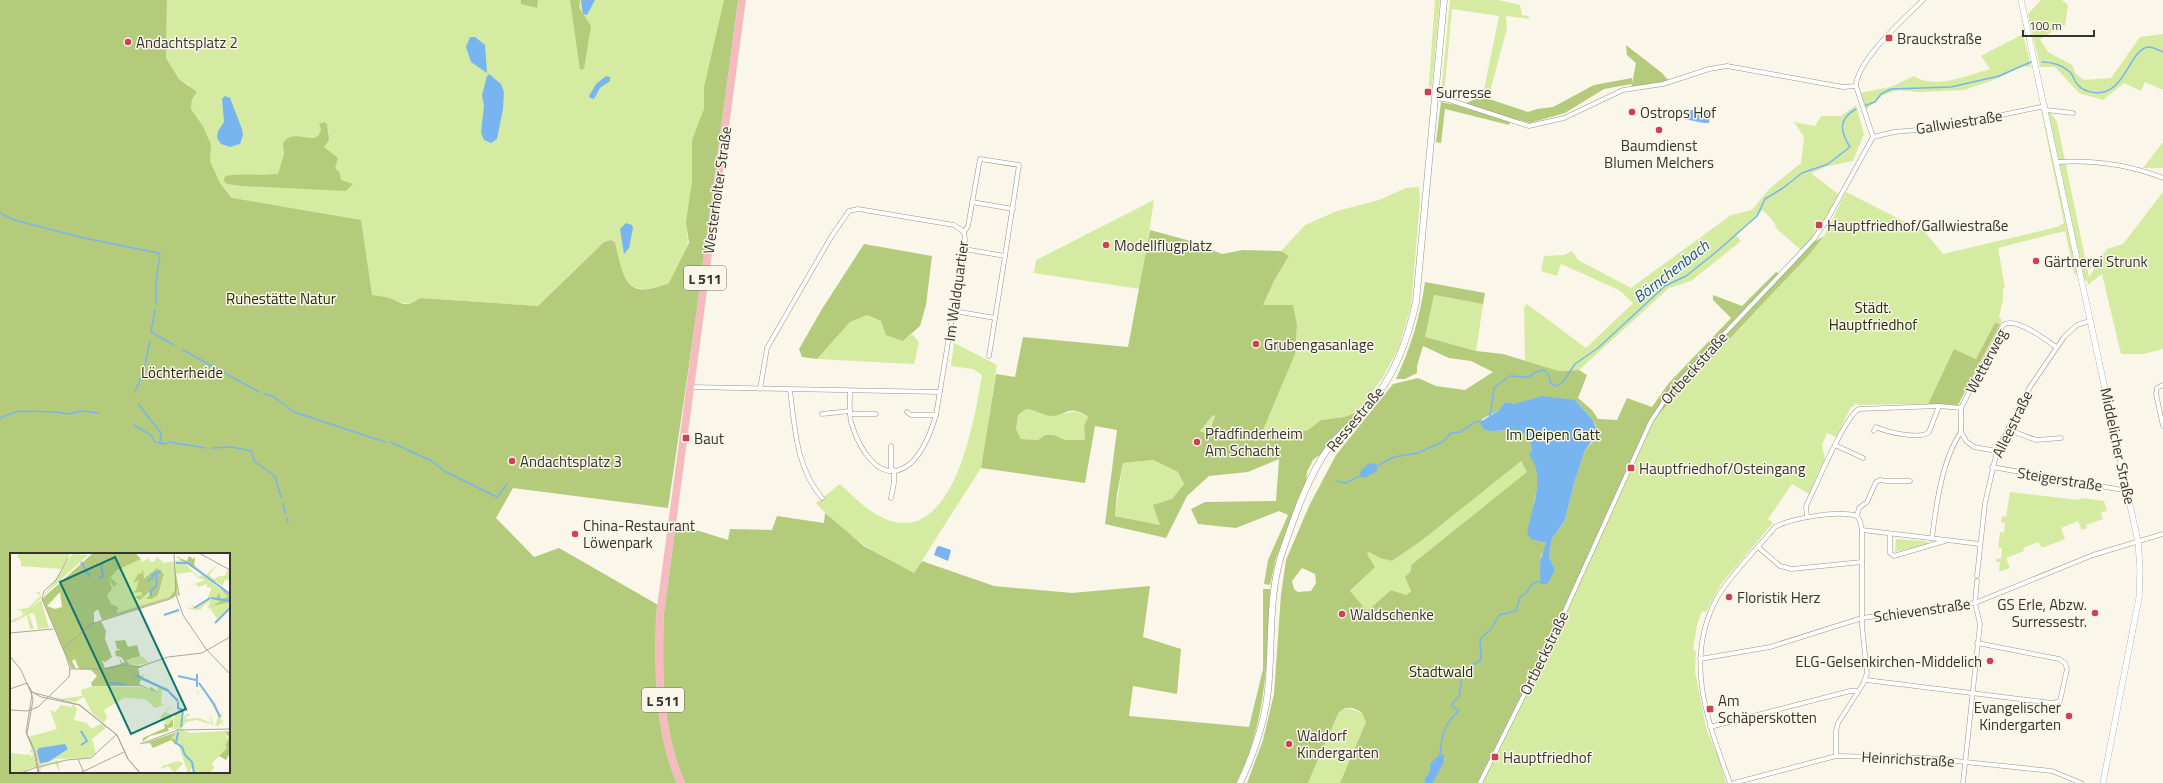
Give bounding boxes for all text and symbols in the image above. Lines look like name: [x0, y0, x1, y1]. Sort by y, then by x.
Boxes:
scale bar: [2023, 12, 2094, 38]
text: 100 m: [2029, 16, 2062, 35]
place label: Brauckstraße: [1897, 27, 1982, 50]
place label: Andachtsplatz 2: [136, 31, 238, 54]
marker: Brauckstraße: [1884, 33, 1894, 43]
marker: Andachtsplatz 2: [123, 37, 133, 47]
place label: Surresse: [1436, 81, 1491, 104]
marker: Surresse: [1423, 87, 1433, 97]
place label: Ostrops Hof: [1640, 101, 1716, 124]
street label: Gallwiestraße: [1914, 104, 2004, 140]
marker: Ostrops Hof: [1627, 107, 1637, 117]
street label: Westerholter Straße: [697, 125, 737, 255]
marker: Baumdienst Blumen Melchers: [1654, 125, 1664, 135]
place label: Baumdienst Blumen Melchers: [1604, 134, 1714, 174]
place label: Hauptfriedhof/Gallwiestraße: [1827, 214, 2008, 237]
marker: Hauptfriedhof/Gallwiestraße: [1814, 220, 1824, 230]
water label: Börnchenbach: [1628, 233, 1715, 308]
place label: Modellflugplatz: [1114, 234, 1212, 257]
street label: Im Waldquartier: [938, 239, 974, 343]
marker: Modellflugplatz: [1101, 240, 1111, 250]
place label: Gärtnerei Strunk: [2044, 250, 2148, 273]
marker: Gärtnerei Strunk: [2031, 256, 2041, 266]
road number: L 511: [684, 266, 726, 290]
park label: Ruhestätte Natur: [226, 287, 336, 310]
park label: Städt. Hauptfriedhof: [1829, 296, 1917, 336]
street label: Wetterweg: [1959, 324, 2013, 398]
street label: Ortbeckstraße: [1655, 327, 1733, 409]
place label: Grubengasanlage: [1264, 333, 1374, 356]
marker: Grubengasanlage: [1251, 339, 1261, 349]
park label: Löchterheide: [141, 361, 223, 384]
street label: Ressestraße: [1321, 381, 1389, 457]
street label: Middelicher Straße: [2094, 385, 2142, 507]
street label: Alleestraße: [1986, 387, 2038, 461]
place label: Pfadfinderheim Am Schacht: [1205, 422, 1303, 462]
park label: Im Deipen Gatt: [1506, 423, 1601, 446]
place label: Baut: [694, 427, 725, 450]
marker: Baut: [681, 433, 691, 443]
marker: Pfadfinderheim Am Schacht: [1192, 437, 1202, 447]
place label: Andachtsplatz 3: [520, 450, 622, 473]
marker: Andachtsplatz 3: [507, 456, 517, 466]
place label: Hauptfriedhof/Osteingang: [1639, 457, 1806, 480]
street label: Steigerstraße: [2016, 461, 2104, 497]
marker: Hauptfriedhof/Osteingang: [1626, 463, 1636, 473]
place label: China-Restaurant Löwenpark: [583, 514, 696, 554]
marker: China-Restaurant Löwenpark: [570, 529, 580, 539]
inset map: [10, 553, 230, 773]
place label: Floristik Herz: [1737, 586, 1821, 609]
marker: Floristik Herz: [1724, 592, 1734, 602]
street label: Schievenstraße: [1872, 592, 1972, 628]
place label: GS Erle, Abzw. Surressestr.: [1997, 593, 2087, 633]
place label: Waldschenke: [1350, 603, 1434, 626]
street label: Ortbeckstraße: [1514, 607, 1574, 699]
marker: GS Erle, Abzw. Surressestr.: [2090, 608, 2100, 618]
marker: Waldschenke: [1337, 609, 1347, 619]
place label: ELG-Gelsenkirchen-Middelich: [1795, 650, 1982, 673]
marker: ELG-Gelsenkirchen-Middelich: [1985, 656, 1995, 666]
park label: Stadtwald: [1409, 660, 1473, 683]
road number: L 511: [642, 688, 684, 712]
place label: Am Schäperskotten: [1718, 689, 1817, 729]
place label: Evangelischer Kindergarten: [1974, 696, 2061, 736]
marker: Am Schäperskotten: [1705, 704, 1715, 714]
marker: Evangelischer Kindergarten: [2064, 711, 2074, 721]
place label: Waldorf Kindergarten: [1297, 724, 1379, 764]
marker: Waldorf Kindergarten: [1284, 739, 1294, 749]
street label: Heinrichstraße: [1861, 745, 1955, 773]
place label: Hauptfriedhof: [1503, 746, 1592, 769]
marker: Hauptfriedhof: [1490, 752, 1500, 762]

